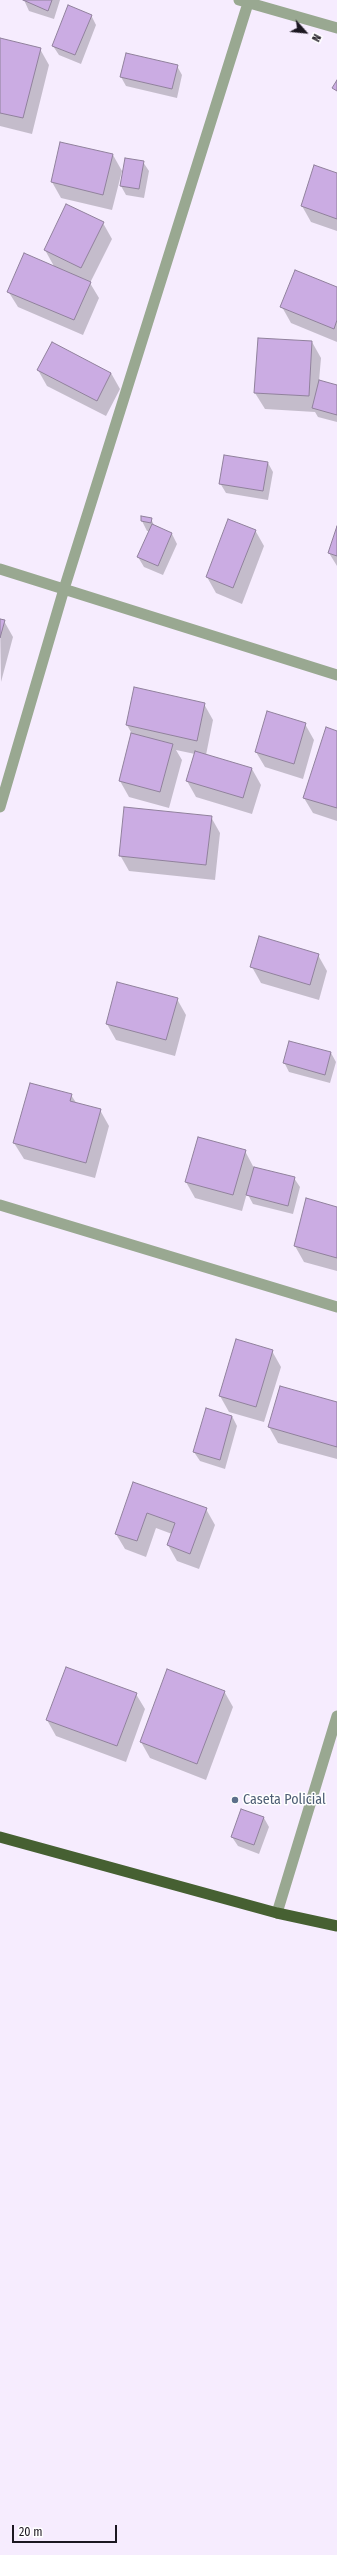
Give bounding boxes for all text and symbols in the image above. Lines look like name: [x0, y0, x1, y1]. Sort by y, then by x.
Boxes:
north arrow: [285, 12, 325, 52]
text: N: [309, 32, 323, 44]
place label: Caseta Policial: [243, 1792, 326, 1808]
marker: Caseta Policial: [230, 1795, 240, 1805]
scale bar: [14, 2517, 119, 2543]
text: 20 m: [19, 2525, 43, 2539]

